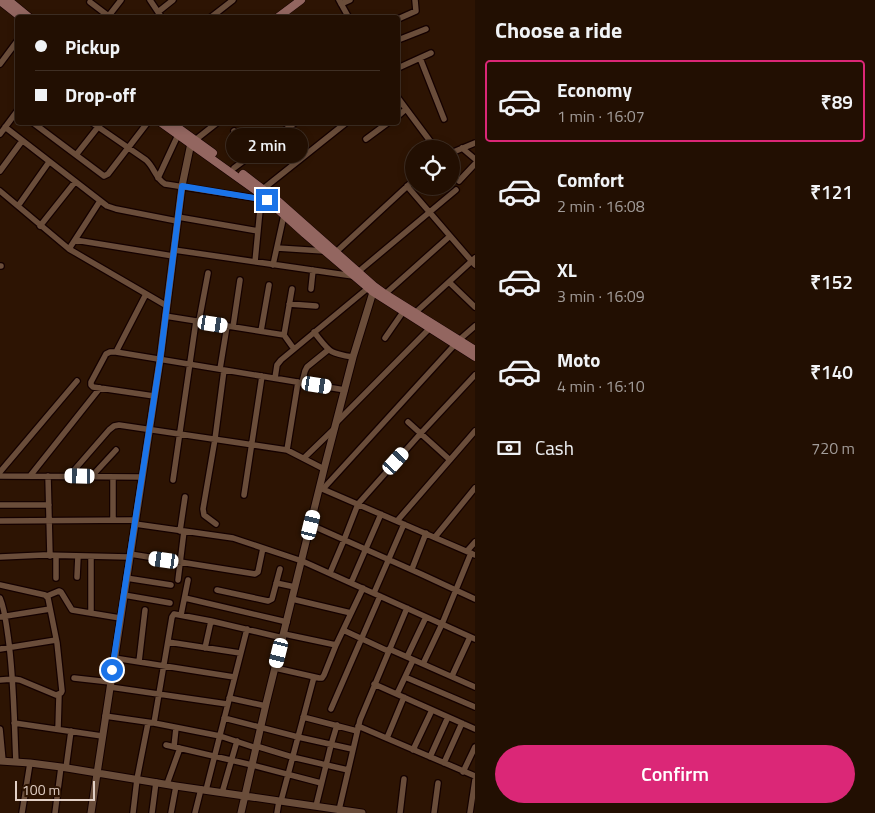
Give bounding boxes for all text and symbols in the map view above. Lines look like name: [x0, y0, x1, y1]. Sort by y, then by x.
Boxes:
text: Choose a ride: [495, 13, 622, 47]
text: Pickup: [65, 32, 120, 61]
text: Economy: [557, 75, 632, 104]
icon: car: [497, 79, 542, 124]
text: Drop-off: [65, 80, 136, 109]
text: ₹89: [821, 87, 853, 116]
text: 1 min · 16:07: [557, 104, 645, 128]
callout: 2 min: [226, 128, 308, 162]
text: 2 min: [248, 133, 286, 157]
map controls: [405, 140, 460, 195]
button: locate: [405, 140, 460, 195]
text: Comfort: [557, 165, 624, 194]
icon: car: [497, 169, 542, 214]
text: ₹121: [810, 177, 853, 206]
route end: [256, 189, 278, 211]
text: 2 min · 16:08: [557, 194, 645, 218]
text: XL: [557, 255, 577, 284]
icon: car: [497, 259, 542, 304]
text: ₹152: [810, 267, 853, 296]
text: 3 min · 16:09: [557, 284, 645, 308]
car: [197, 314, 228, 334]
text: Moto: [557, 345, 600, 374]
icon: car: [497, 349, 542, 394]
text: ₹140: [810, 357, 853, 386]
text: 4 min · 16:10: [557, 374, 645, 398]
car: [301, 375, 332, 395]
text: Cash: [535, 433, 574, 462]
icon: cash: [495, 434, 523, 462]
text: 720 m: [811, 436, 855, 460]
car: [380, 445, 411, 477]
car: [64, 468, 95, 484]
car: [300, 509, 321, 541]
car: [148, 550, 179, 570]
car: [268, 637, 289, 669]
route start: [101, 659, 123, 681]
button: Confirm: [495, 745, 855, 803]
scale bar: [15, 778, 95, 801]
text: 100 m: [22, 779, 60, 800]

